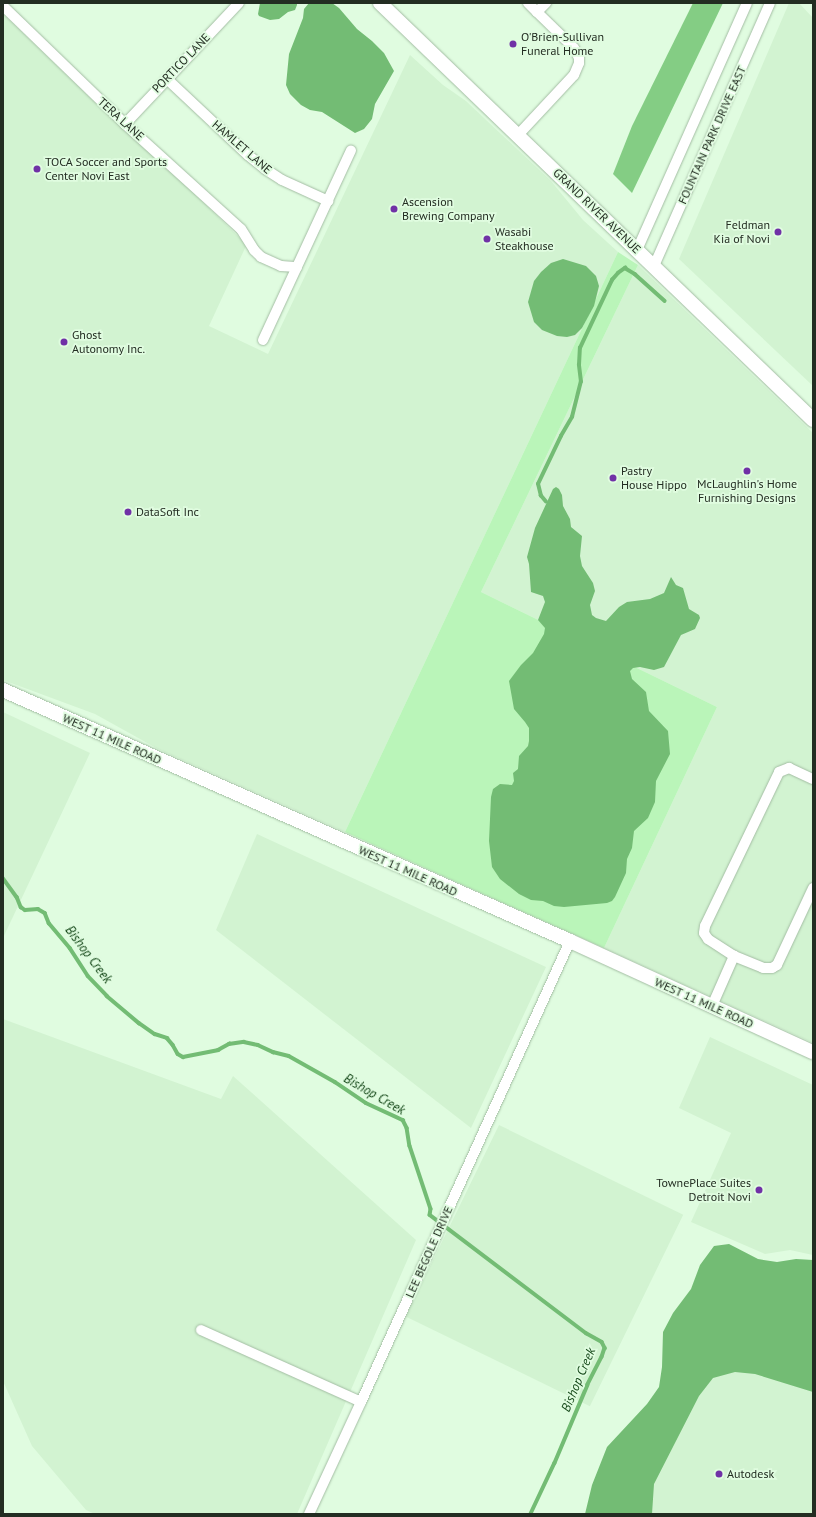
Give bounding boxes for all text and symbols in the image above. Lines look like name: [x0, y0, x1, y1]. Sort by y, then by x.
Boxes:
street label: PORTICO LANE: [149, 30, 213, 96]
place label: O'Brien-Sullivan Funeral Home: [521, 30, 604, 58]
marker: O'Brien-Sullivan Funeral Home: [508, 39, 518, 49]
street label: FOUNTAIN PARK DRIVE EAST: [675, 64, 749, 206]
street label: TERA LANE: [95, 94, 147, 144]
street label: HAMLET LANE: [209, 117, 275, 177]
place label: TOCA Soccer and Sports Center Novi East: [45, 155, 168, 183]
marker: TOCA Soccer and Sports Center Novi East: [32, 164, 42, 174]
street label: GRAND RIVER AVENUE: [550, 165, 644, 257]
place label: Ascension Brewing Company: [402, 195, 495, 223]
marker: Ascension Brewing Company: [389, 204, 399, 214]
place label: Feldman Kia of Novi: [714, 218, 770, 246]
place label: Wasabi Steakhouse: [495, 225, 554, 253]
marker: Feldman Kia of Novi: [773, 227, 783, 237]
marker: Wasabi Steakhouse: [482, 234, 492, 244]
place label: Ghost Autonomy Inc.: [72, 328, 145, 356]
marker: Ghost Autonomy Inc.: [59, 337, 69, 347]
place label: Pastry House Hippo: [621, 464, 687, 492]
marker: McLaughlin's Home Furnishing Designs: [742, 466, 752, 476]
marker: Pastry House Hippo: [608, 473, 618, 483]
place label: McLaughlin's Home Furnishing Designs: [697, 477, 797, 505]
place label: DataSoft Inc: [136, 505, 199, 519]
marker: DataSoft Inc: [123, 507, 133, 517]
street label: WEST 11 MILE ROAD: [60, 711, 164, 767]
street label: WEST 11 MILE ROAD: [356, 843, 460, 899]
water label: Bishop Creek: [61, 923, 115, 987]
street label: WEST 11 MILE ROAD: [652, 975, 756, 1031]
water label: Bishop Creek: [341, 1071, 407, 1119]
place label: TownePlace Suites Detroit Novi: [656, 1176, 751, 1204]
marker: TownePlace Suites Detroit Novi: [754, 1185, 764, 1195]
street label: LEE BEGOLE DRIVE: [402, 1204, 456, 1300]
water label: Bishop Creek: [559, 1346, 599, 1414]
place label: Autodesk: [727, 1467, 774, 1481]
marker: Autodesk: [714, 1469, 724, 1479]

